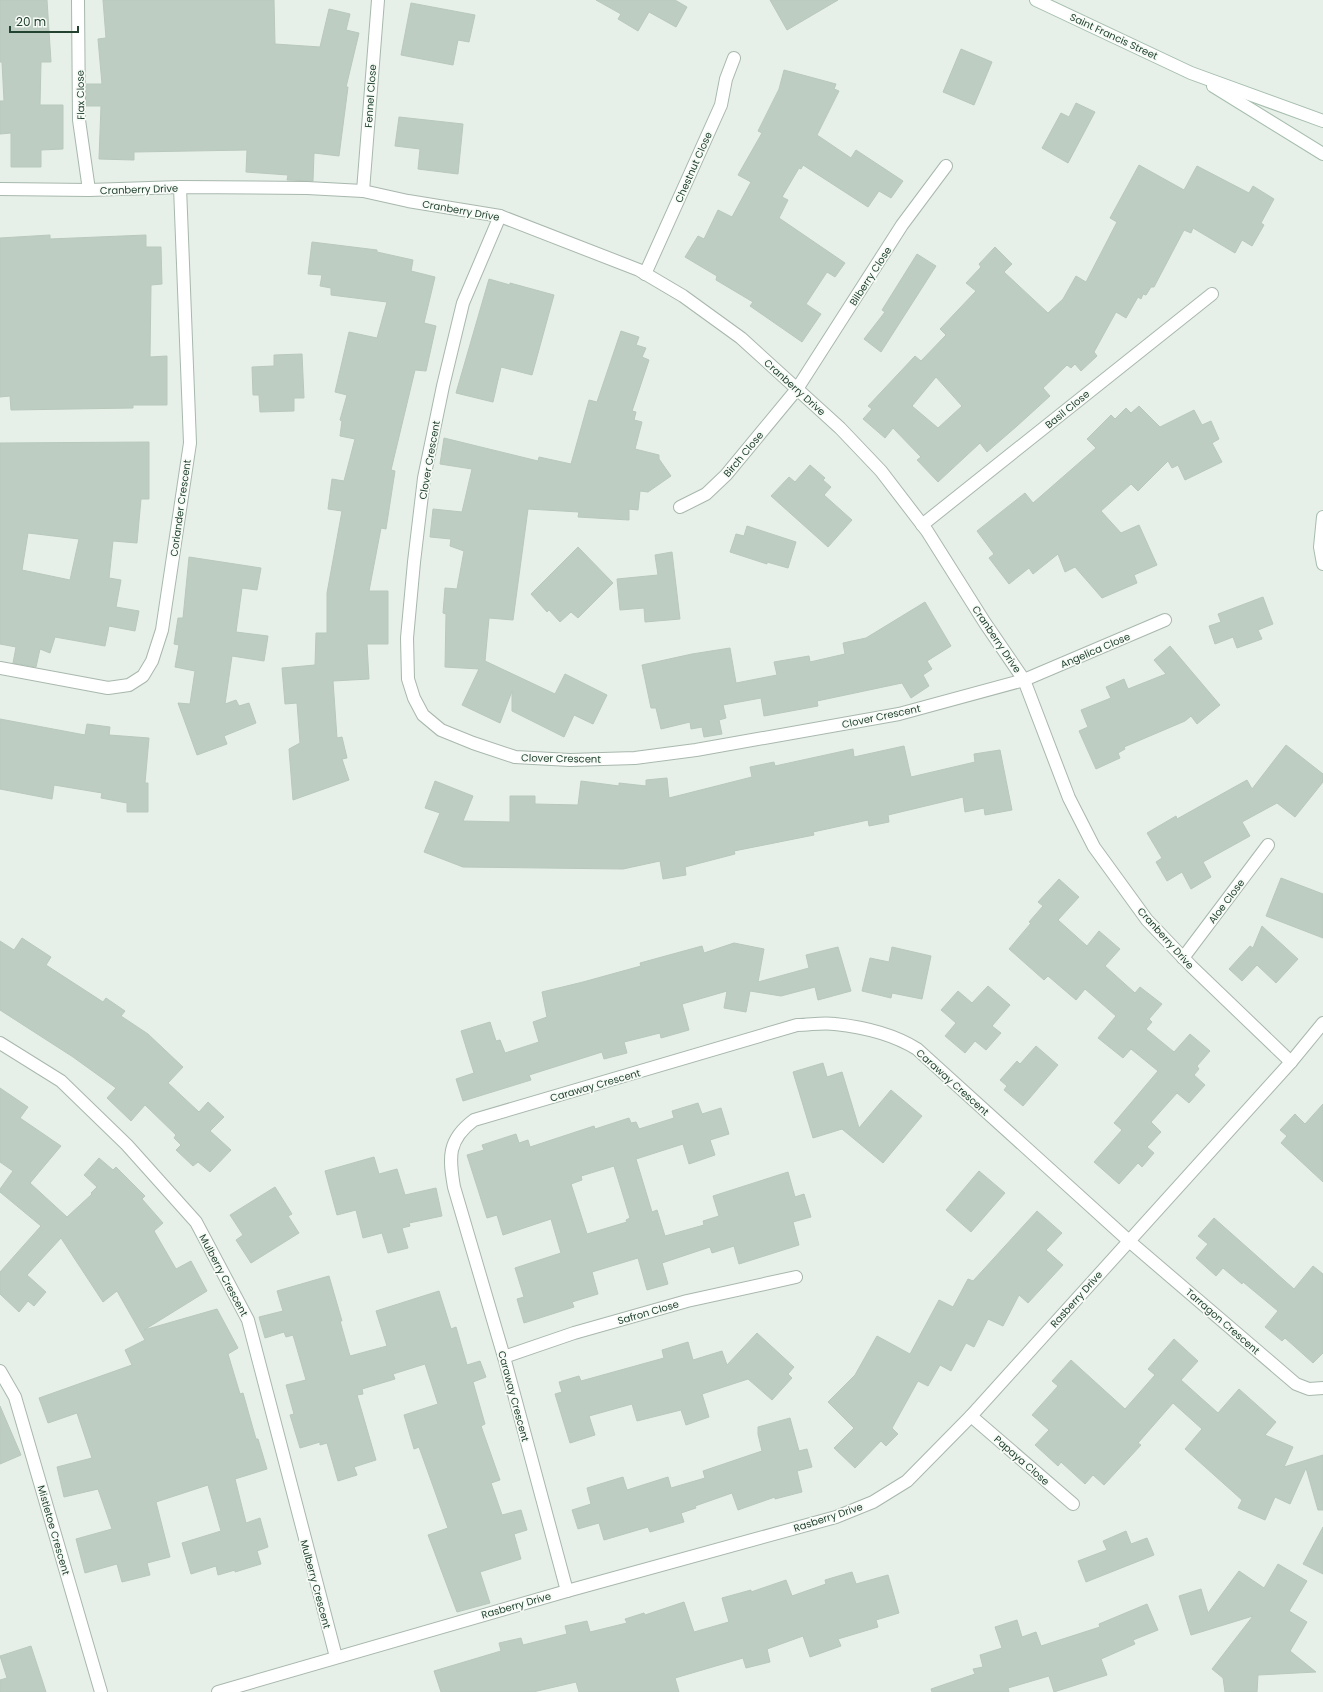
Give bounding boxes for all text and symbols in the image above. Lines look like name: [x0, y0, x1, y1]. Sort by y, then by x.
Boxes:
scale bar: [10, 8, 78, 34]
street label: Saint Francis Street: [1067, 9, 1161, 64]
text: 20 m: [16, 13, 46, 30]
street label: Fennel Close: [361, 64, 380, 128]
street label: Flax Close: [73, 70, 88, 120]
street label: Chestnut Close: [671, 129, 716, 205]
street label: Cranberry Drive: [100, 181, 178, 198]
street label: Cranberry Drive: [421, 196, 501, 225]
street label: Bilberry Close: [846, 244, 895, 309]
street label: Cranberry Drive: [761, 356, 829, 419]
street label: Basil Close: [1042, 387, 1093, 432]
street label: Clover Crescent: [415, 419, 444, 501]
street label: Birch Close: [720, 428, 767, 480]
street label: Coriander Crescent: [166, 458, 195, 558]
street label: Cranberry Drive: [968, 603, 1025, 676]
street label: Angelica Close: [1058, 629, 1132, 672]
street label: Clover Crescent: [840, 701, 922, 732]
street label: Clover Crescent: [521, 750, 601, 767]
street label: Aloe Close: [1205, 876, 1248, 927]
street label: Cranberry Drive: [1134, 904, 1197, 972]
street label: Caraway Crescent: [913, 1046, 993, 1119]
street label: Caraway Crescent: [548, 1065, 642, 1106]
street label: Mulberry Crescent: [195, 1231, 252, 1319]
street label: Rasberry Drive: [1047, 1268, 1106, 1331]
street label: Tarragon Crescent: [1182, 1285, 1263, 1358]
street label: Safron Close: [616, 1297, 681, 1328]
street label: Caraway Crescent: [494, 1349, 533, 1444]
street label: Papaya Close: [991, 1432, 1053, 1489]
street label: Mistletoe Crescent: [34, 1484, 74, 1577]
street label: Rasberry Drive: [792, 1499, 865, 1536]
street label: Mulberry Crescent: [296, 1538, 335, 1631]
street label: Rasberry Drive: [480, 1588, 553, 1623]

